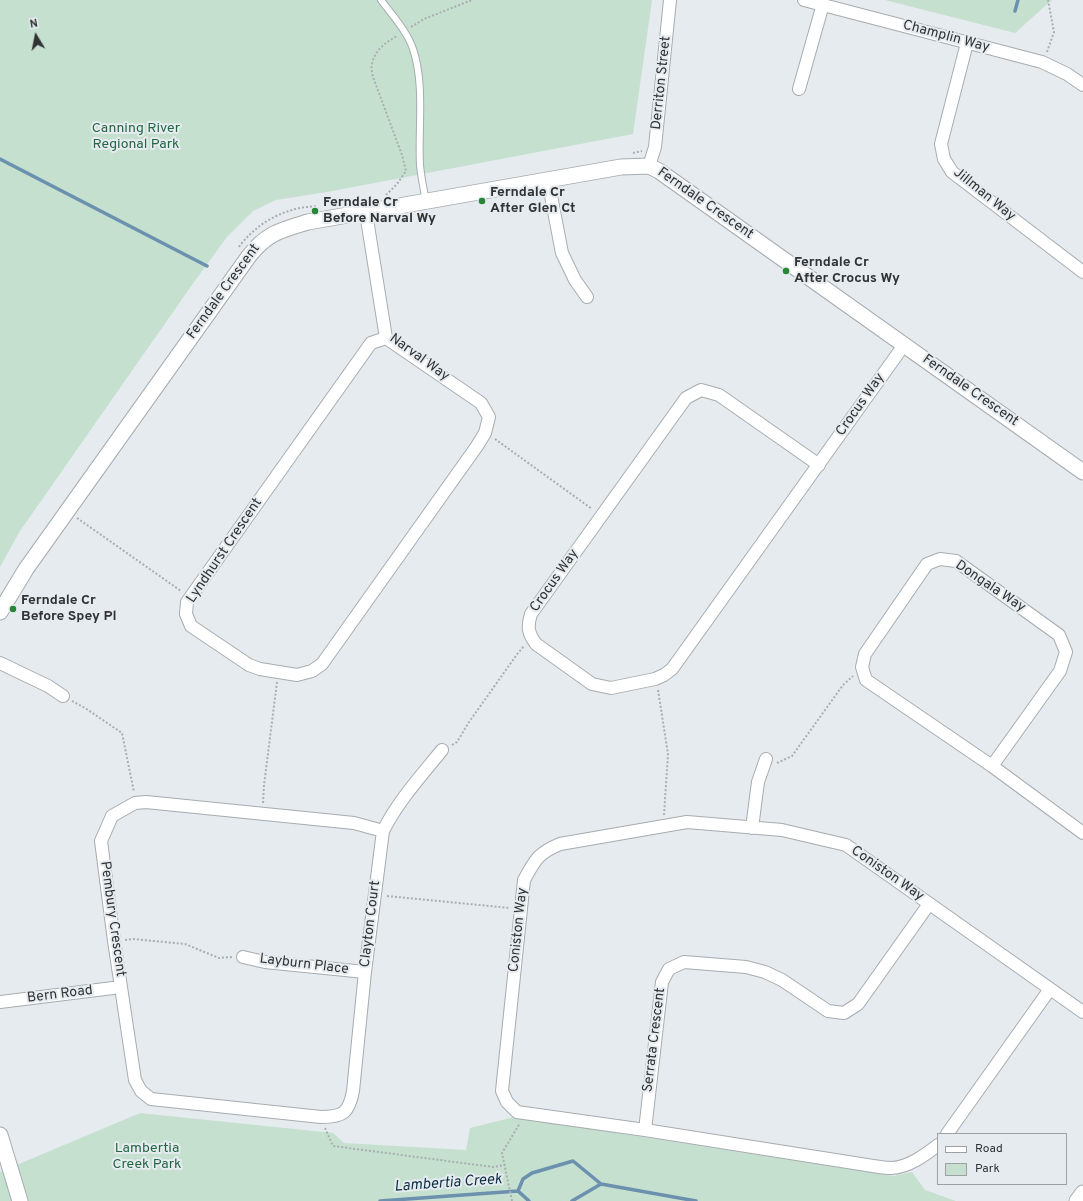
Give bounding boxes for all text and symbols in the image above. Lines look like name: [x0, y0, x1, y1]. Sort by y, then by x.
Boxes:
north arrow: [16, 16, 56, 56]
text: N: [29, 17, 39, 32]
street label: Champlin Way: [901, 17, 991, 57]
street label: Derriton Street: [649, 35, 675, 131]
park label: Canning River Regional Park: [92, 121, 180, 154]
street label: Ferndale Crescent: [654, 165, 756, 243]
street label: Jillman Way: [949, 165, 1019, 225]
place label: Ferndale Cr After Glen Ct: [490, 185, 576, 218]
place label: Ferndale Cr Before Narval Wy: [323, 195, 436, 228]
marker: Ferndale Cr After Glen Ct: [477, 196, 487, 206]
marker: Ferndale Cr Before Narval Wy: [310, 206, 320, 216]
street label: Ferndale Crescent: [184, 241, 264, 343]
place label: Ferndale Cr After Crocus Wy: [794, 255, 900, 288]
marker: Ferndale Cr After Crocus Wy: [781, 266, 791, 276]
street label: Narval Way: [386, 331, 452, 385]
street label: Ferndale Crescent: [919, 352, 1021, 430]
street label: Crocus Way: [833, 370, 889, 440]
street label: Lyndhurst Crescent: [184, 495, 266, 607]
street label: Crocus Way: [527, 546, 583, 616]
street label: Dongala Way: [952, 557, 1028, 617]
place label: Ferndale Cr Before Spey Pl: [21, 593, 116, 626]
marker: Ferndale Cr Before Spey Pl: [8, 604, 18, 614]
street label: Coniston Way: [847, 843, 927, 905]
street label: Pembury Crescent: [96, 860, 128, 978]
street label: Clayton Court: [357, 880, 385, 968]
street label: Coniston Way: [506, 887, 532, 973]
street label: Layburn Place: [258, 951, 350, 979]
street label: Bern Road: [26, 983, 94, 1007]
street label: Serrata Crescent: [640, 987, 670, 1093]
legend: [937, 1133, 1067, 1185]
park label: Lambertia Creek Park: [112, 1141, 182, 1174]
text: Road: [975, 1141, 1003, 1157]
text: Park: [975, 1161, 1000, 1177]
water label: Lambertia Creek: [394, 1171, 502, 1197]

